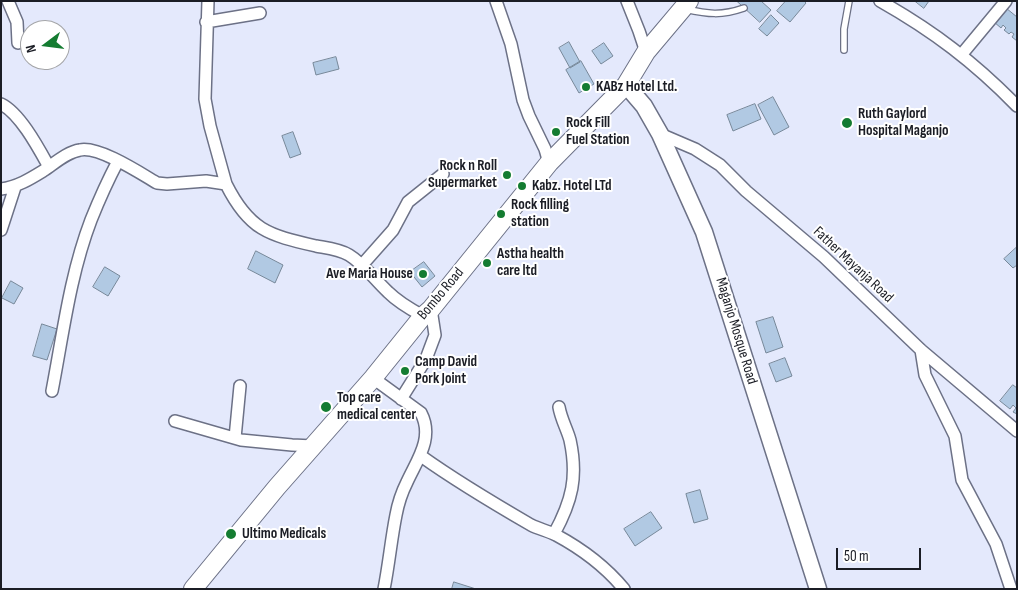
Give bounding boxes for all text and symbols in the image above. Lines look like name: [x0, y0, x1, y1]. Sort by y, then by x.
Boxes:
north arrow: [20, 20, 70, 70]
text: N: [22, 43, 40, 55]
place label: KABz Hotel Ltd.: [596, 78, 677, 96]
marker: KABz Hotel Ltd.: [580, 81, 592, 93]
place label: Ruth Gaylord Hospital Maganjo: [858, 105, 948, 140]
place label: Rock Fill Fuel Station: [566, 114, 629, 149]
marker: Ruth Gaylord Hospital Maganjo: [840, 116, 854, 130]
marker: Rock Fill Fuel Station: [550, 126, 562, 138]
place label: Rock n Roll Supermarket: [428, 157, 497, 192]
marker: Rock n Roll Supermarket: [501, 169, 513, 181]
place label: Kabz. Hotel LTd: [532, 177, 612, 195]
marker: Kabz. Hotel LTd: [516, 180, 528, 192]
place label: Rock filling station: [511, 196, 569, 231]
marker: Rock filling station: [495, 208, 507, 220]
street label: Father Mayanja Road: [809, 223, 897, 307]
place label: Astha health care ltd: [497, 245, 564, 280]
marker: Astha health care ltd: [481, 257, 493, 269]
street label: Bombo Road: [414, 264, 468, 324]
place label: Ave Maria House: [326, 265, 413, 283]
marker: Ave Maria House: [417, 268, 429, 280]
street label: Maganjo Mosque Road: [711, 276, 761, 386]
place label: Camp David Pork Joint: [415, 353, 477, 388]
marker: Camp David Pork Joint: [399, 365, 411, 377]
place label: Top care medical center: [337, 389, 416, 424]
marker: Top care medical center: [319, 400, 333, 414]
place label: Ultimo Medicals: [242, 525, 326, 543]
marker: Ultimo Medicals: [224, 527, 238, 541]
scale bar: [838, 538, 923, 570]
text: 50 m: [844, 547, 869, 566]

